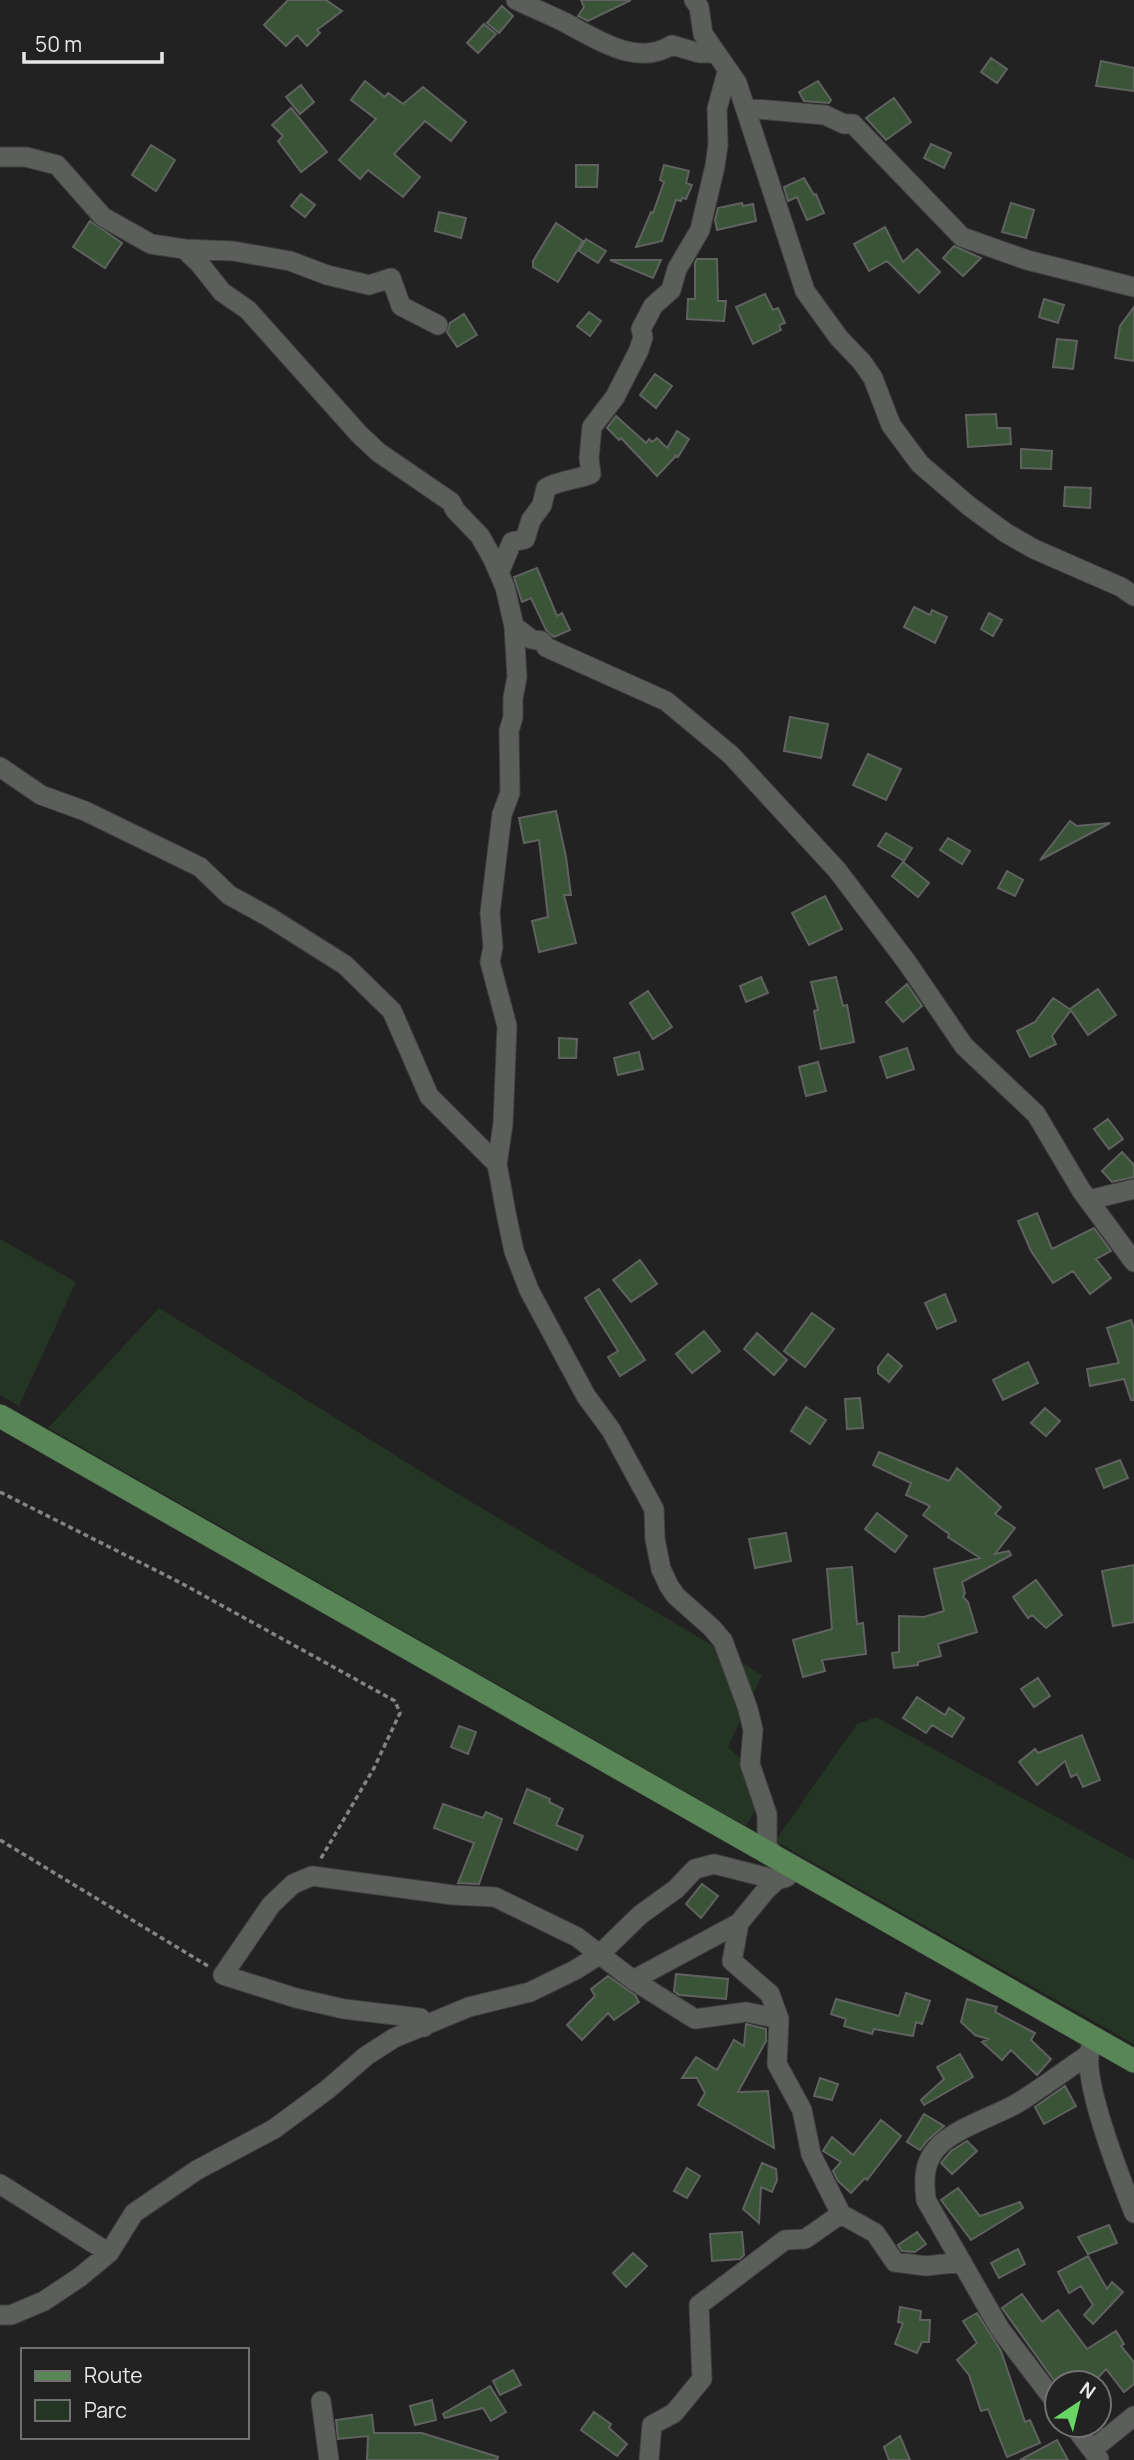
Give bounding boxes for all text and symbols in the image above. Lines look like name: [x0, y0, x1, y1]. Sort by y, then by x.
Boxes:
scale bar: [24, 21, 163, 65]
text: 50 m: [35, 30, 82, 58]
legend: [21, 2348, 248, 2439]
text: Route: [84, 2361, 142, 2389]
north arrow: [1043, 2369, 1113, 2439]
text: N: [1075, 2376, 1101, 2405]
text: Parc: [84, 2396, 127, 2424]

